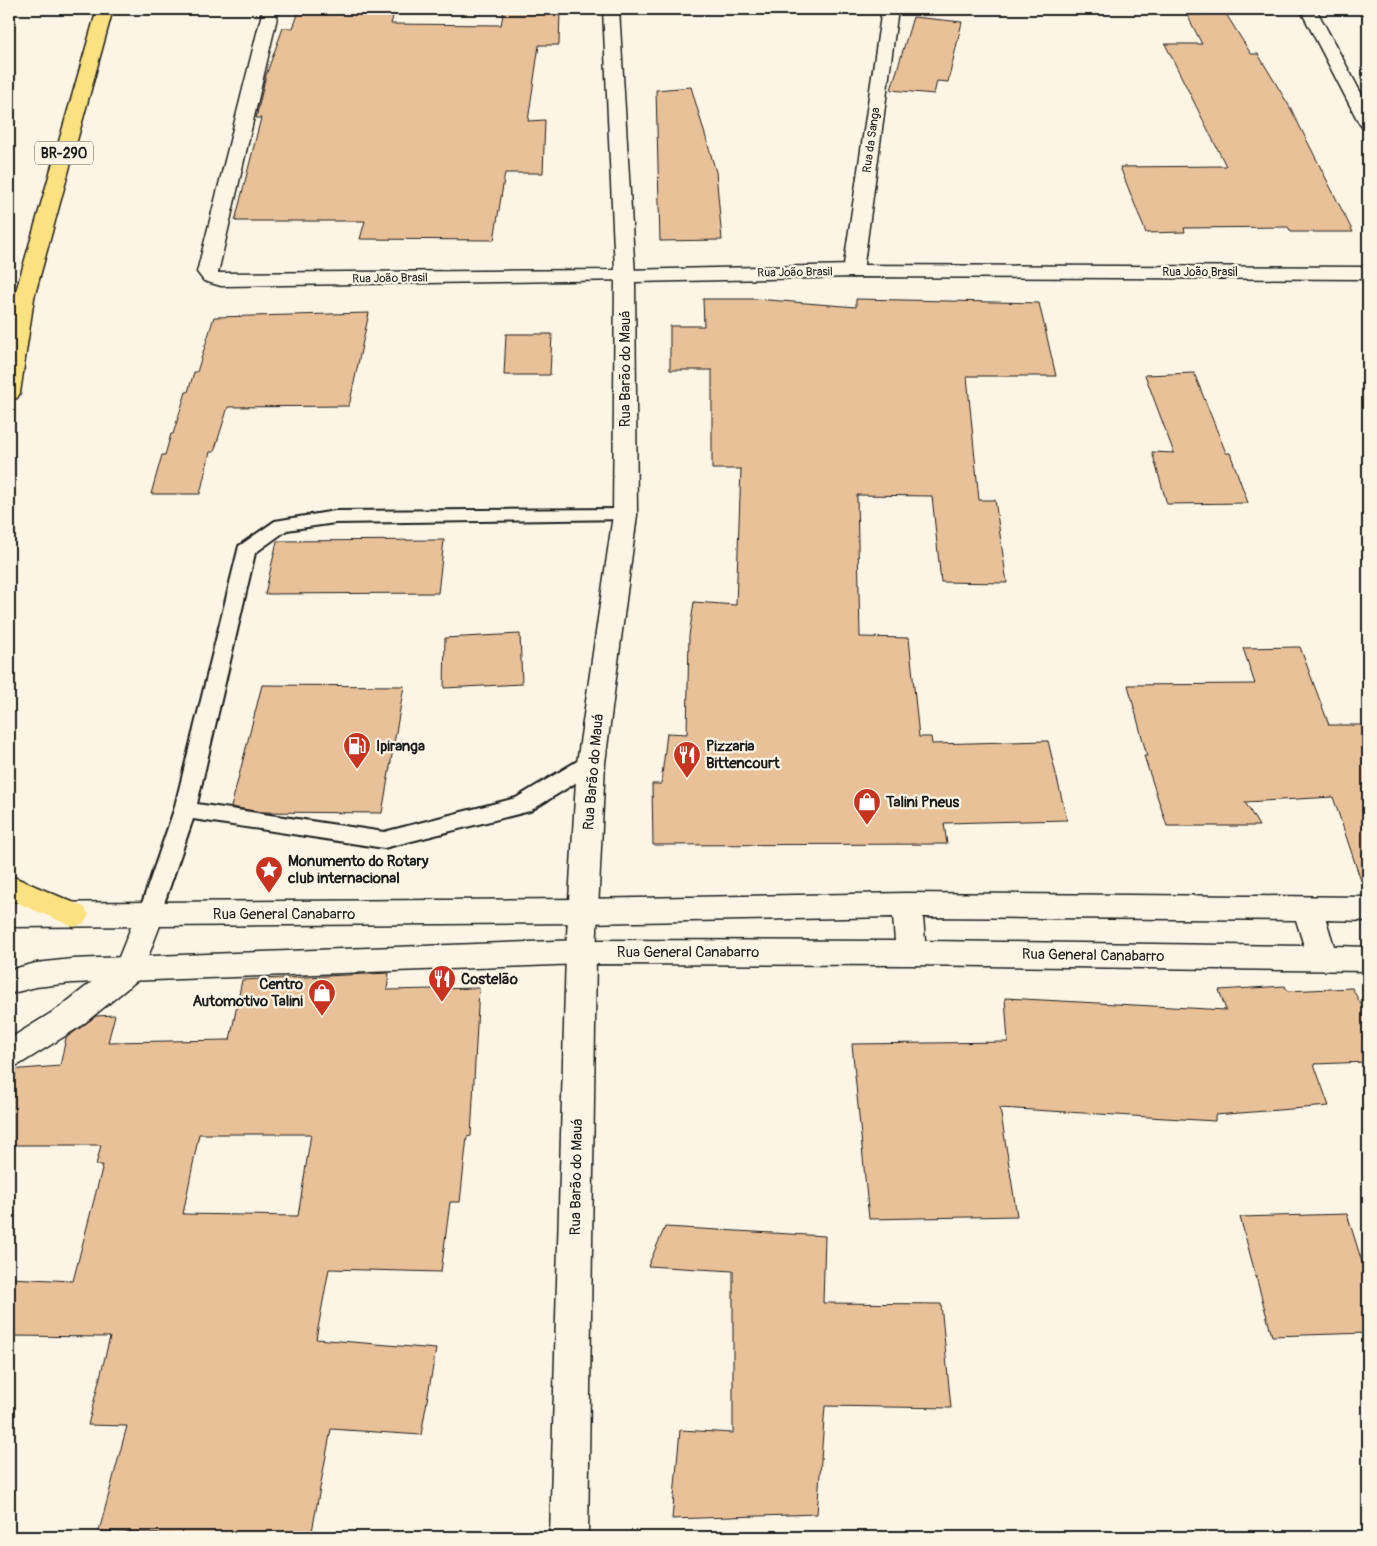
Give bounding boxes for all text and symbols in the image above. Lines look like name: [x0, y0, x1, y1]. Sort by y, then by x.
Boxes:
street label: Rua da Sanga: [859, 106, 884, 174]
road number: BR-290: [35, 142, 93, 164]
street label: Rua João Brasil: [757, 264, 833, 281]
street label: Rua João Brasil: [1162, 265, 1238, 280]
street label: Rua João Brasil: [352, 270, 428, 287]
street label: Rua Barão do Mauá: [616, 311, 635, 427]
street label: Rua Barão do Mauá: [579, 713, 608, 831]
fuel station icon: Ipiranga: [342, 731, 372, 770]
place label: Ipiranga: [376, 737, 425, 756]
place label: Pizzaria Bittencourt: [706, 737, 780, 773]
restaurant icon: Pizzaria Bittencourt: [672, 740, 702, 779]
shop icon: Talini Pneus: [852, 787, 882, 826]
place label: Talini Pneus: [885, 793, 960, 812]
place label: Monumento do Rotary club internacional: [287, 852, 429, 888]
place icon: Monumento do Rotary club internacional: [254, 855, 284, 894]
street label: Rua General Canabarro: [213, 905, 355, 924]
street label: Rua General Canabarro: [617, 943, 759, 962]
street label: Rua General Canabarro: [1022, 945, 1164, 966]
restaurant icon: Costelão: [427, 964, 457, 1003]
place label: Costelão: [461, 970, 518, 989]
place label: Centro Automotivo Talini: [192, 975, 303, 1011]
shop icon: Centro Automotivo Talini: [307, 978, 337, 1017]
street label: Rua Barão do Mauá: [566, 1118, 587, 1236]

